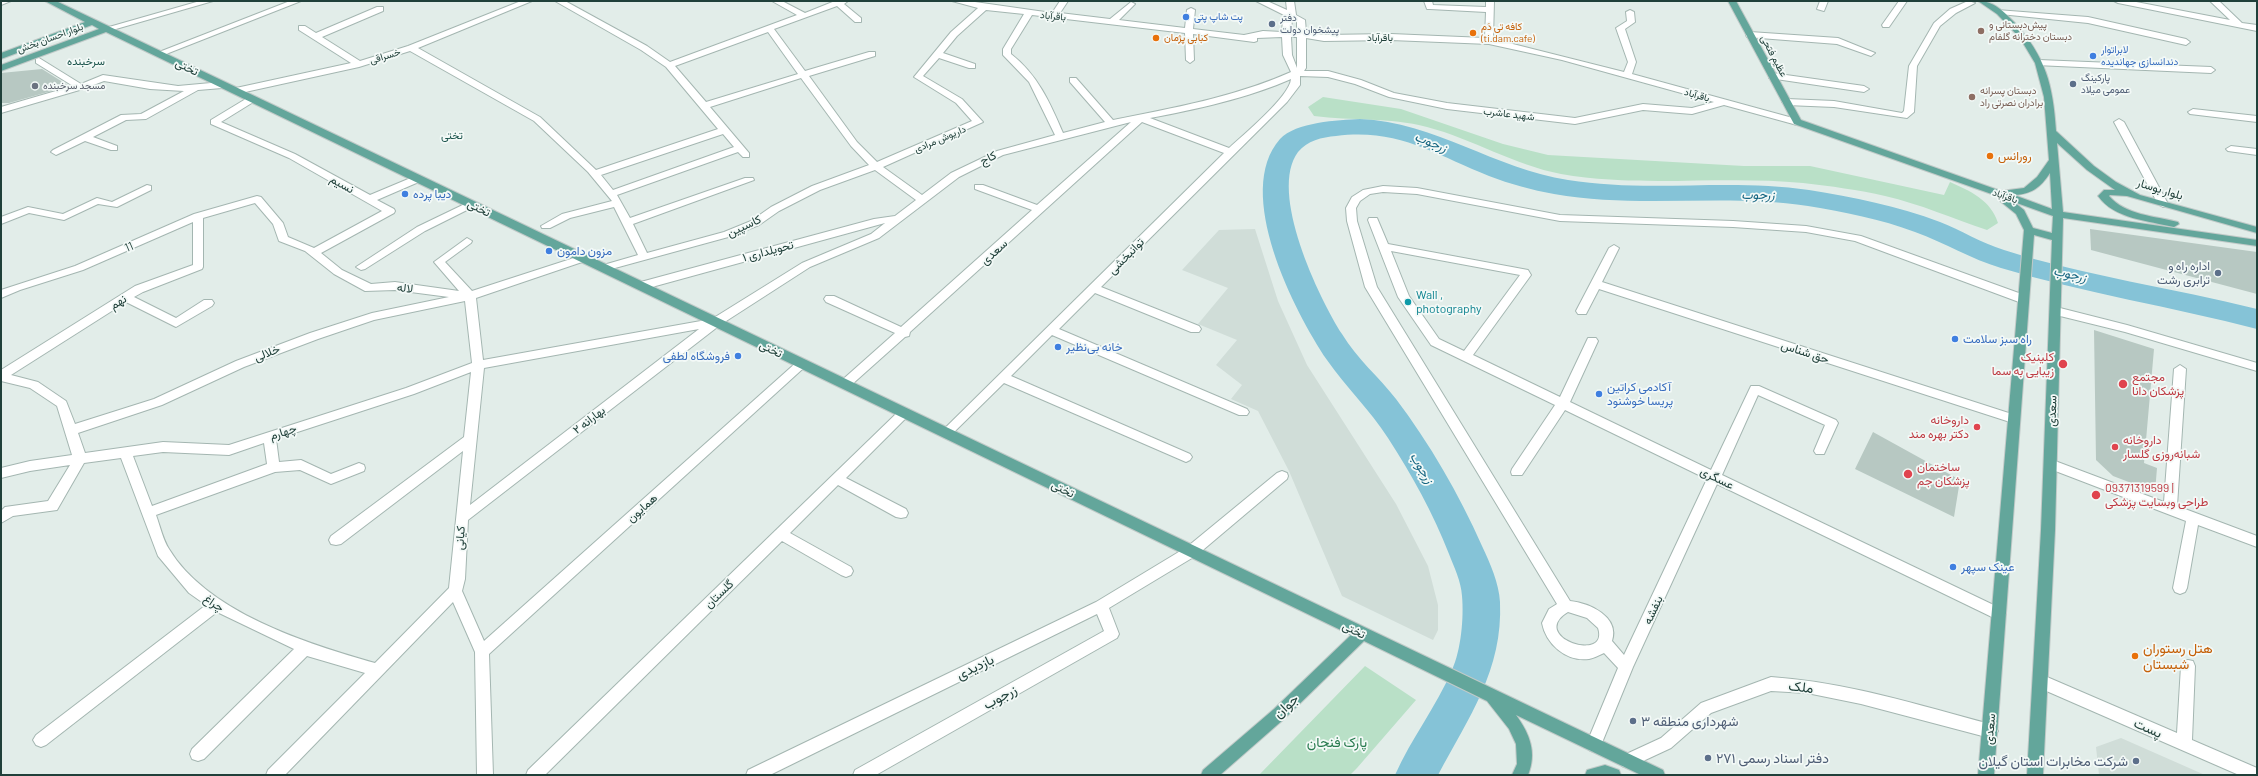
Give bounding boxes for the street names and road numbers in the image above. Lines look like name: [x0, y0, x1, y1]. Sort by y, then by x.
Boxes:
street label: باقرآباد: [1039, 9, 1067, 23]
street label: بلوار احسان بخش: [15, 21, 85, 55]
street label: باقرآباد: [1367, 32, 1393, 44]
street label: عظیم فتحی: [1758, 33, 1790, 79]
street label: خسراقی: [368, 46, 402, 66]
street label: تختی: [173, 55, 201, 79]
street label: باقرآباد: [1683, 86, 1711, 104]
street label: شهید عاشرب: [1483, 105, 1535, 123]
street label: داریوش مرادی: [912, 123, 968, 155]
street label: کاج: [977, 148, 999, 168]
street label: نسیم: [327, 172, 357, 196]
street label: بلوار بوسار: [2135, 175, 2185, 203]
street label: باقرآباد: [1991, 186, 2019, 206]
street label: تختی: [465, 196, 493, 220]
street label: کاسپین: [725, 212, 763, 240]
street label: توانبخشی: [1105, 235, 1147, 277]
street label: سعدی: [978, 236, 1010, 268]
street label: تحویلداری ۱: [741, 237, 795, 265]
street label: 11: [122, 239, 136, 255]
street label: لاله: [396, 280, 414, 296]
street label: نهم: [107, 291, 129, 313]
street label: تختی: [757, 337, 785, 361]
street label: حق شناس: [1779, 338, 1831, 366]
street label: خلالی: [252, 342, 282, 364]
street label: سعدی: [2044, 395, 2060, 427]
street label: بهارانه ۲: [570, 403, 608, 437]
street label: چهارم: [268, 421, 298, 443]
street label: عسگری: [1698, 464, 1736, 492]
street label: تختی: [1049, 477, 1077, 501]
street label: همایون: [624, 491, 660, 525]
street label: کیانی: [452, 526, 468, 550]
street label: گلستان: [701, 577, 737, 611]
street label: چراغ: [201, 591, 227, 615]
street label: بنفشه: [1640, 593, 1666, 627]
street label: تختی: [1340, 618, 1368, 642]
street label: بازدیدی: [953, 651, 997, 683]
street label: ملک: [1788, 677, 1814, 697]
street label: زرجوب: [980, 681, 1020, 713]
street label: جوان: [1270, 690, 1302, 722]
street label: سعدی: [1981, 713, 1999, 745]
street label: پست: [2131, 714, 2165, 742]

